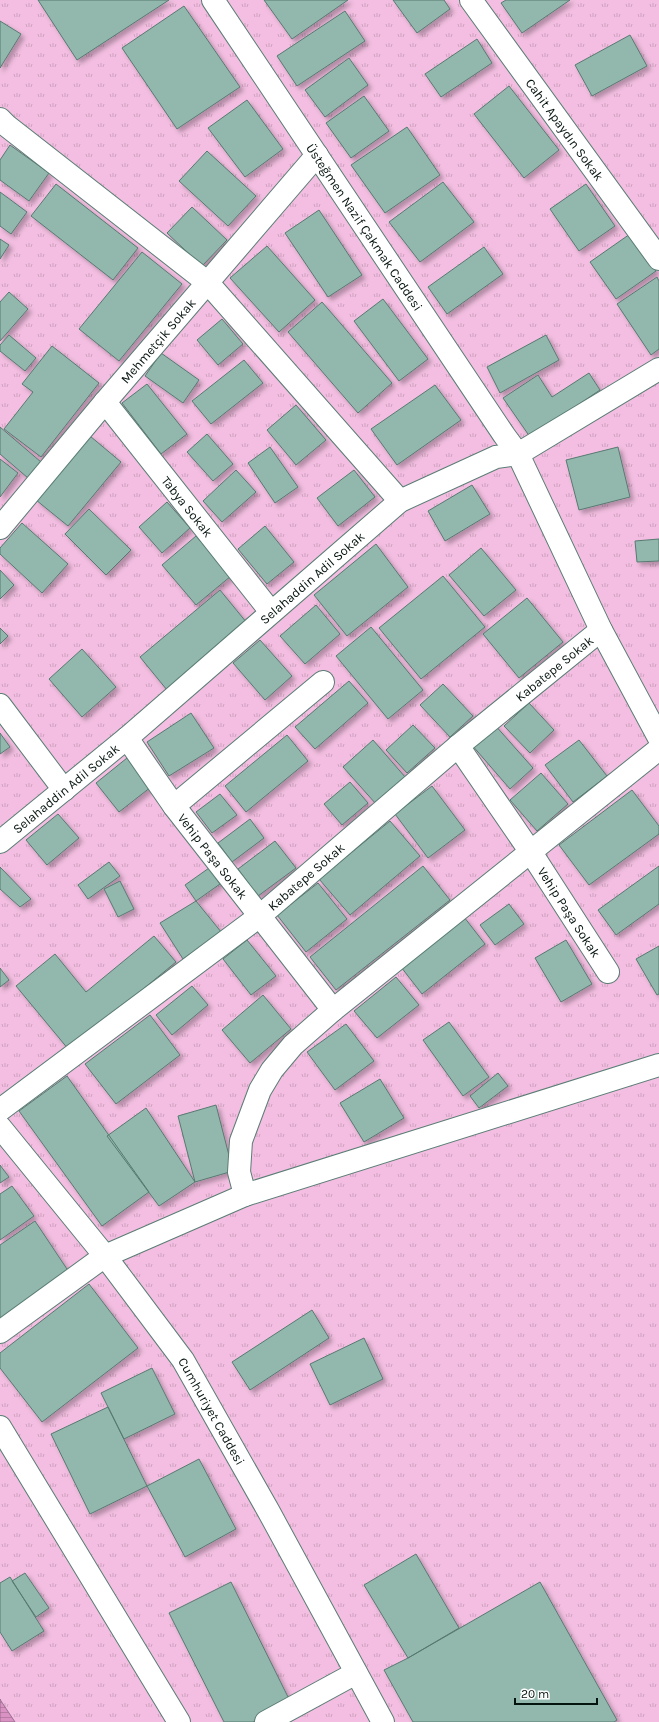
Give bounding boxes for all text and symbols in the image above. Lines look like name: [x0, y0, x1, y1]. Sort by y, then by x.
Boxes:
street label: Cahit Apaydın Sokak: [523, 76, 607, 184]
street label: Üsteğmen Nazif Çakmak Caddesi: [303, 140, 426, 314]
street label: Mehmetçik Sokak: [118, 295, 199, 386]
street label: Tabya Sokak: [158, 473, 216, 540]
street label: Selahaddin Adil Sokak: [257, 529, 367, 627]
street label: Kabatepe Sokak: [512, 633, 596, 704]
street label: Selahaddin Adil Sokak: [10, 741, 122, 837]
street label: Vehip Paşa Sokak: [175, 811, 251, 902]
street label: Kabatepe Sokak: [265, 840, 347, 914]
street label: Vehip Paşa Sokak: [534, 864, 604, 960]
street label: Cumhuriyet Caddesi: [175, 1355, 248, 1468]
scale bar: [515, 1680, 597, 1706]
text: 20 m: [521, 1687, 549, 1701]

